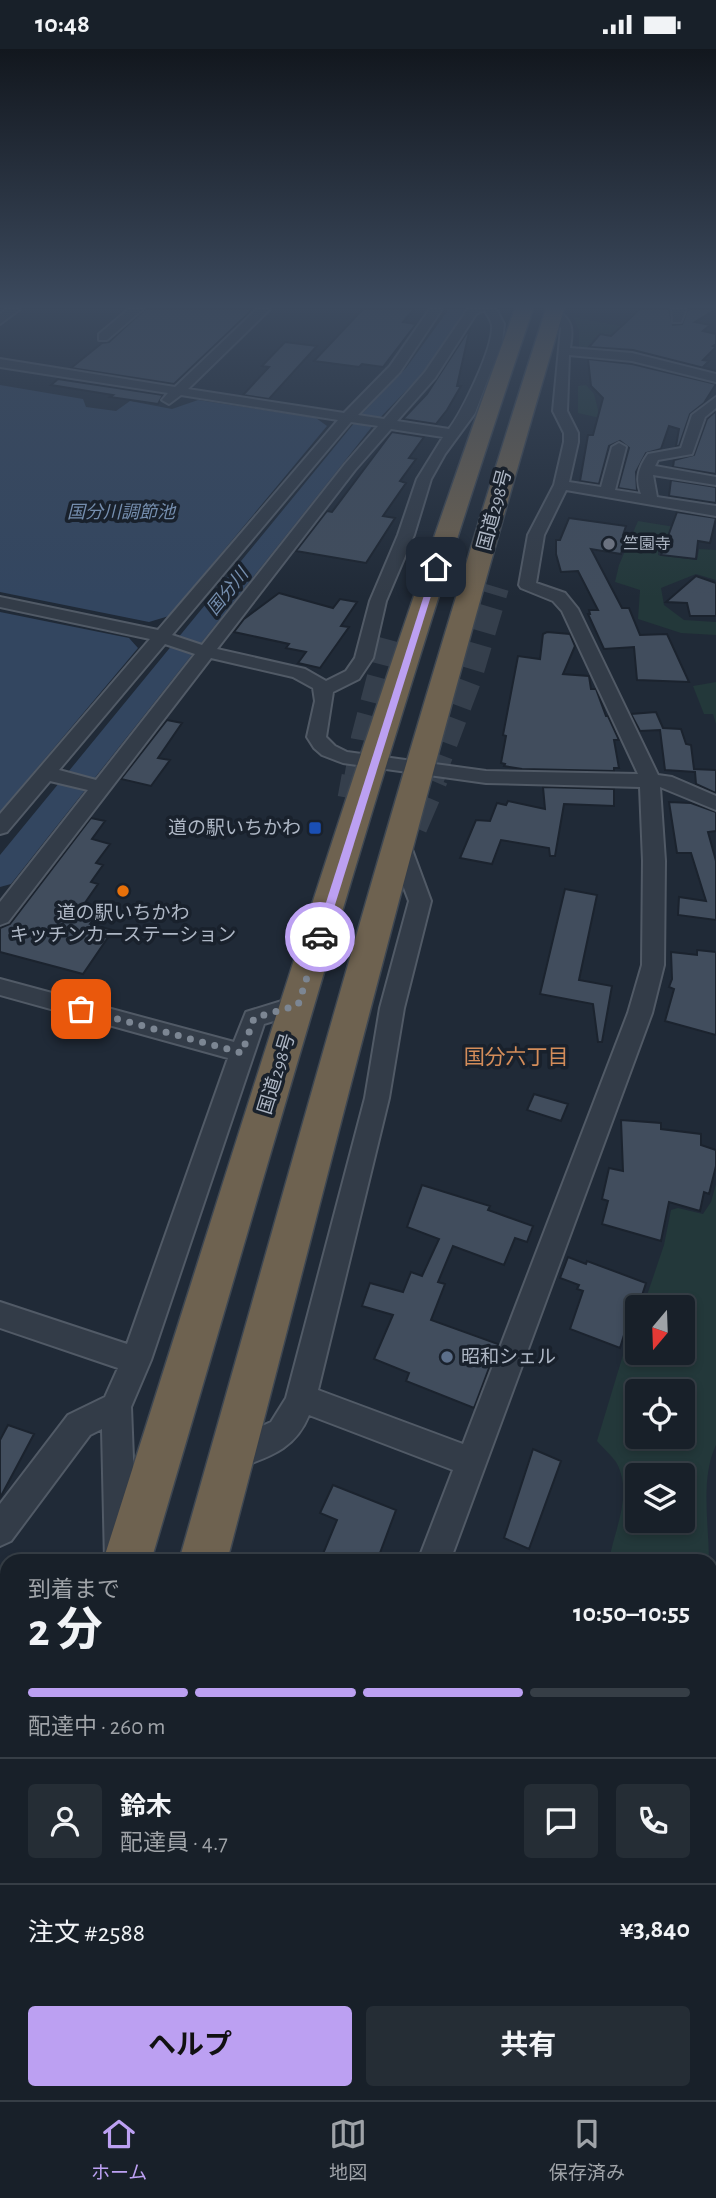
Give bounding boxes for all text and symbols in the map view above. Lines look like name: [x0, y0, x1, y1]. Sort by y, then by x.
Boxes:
text: 10:48: [35, 11, 90, 37]
street label: 国道298号: [474, 467, 515, 553]
water label: 国分川調節池: [67, 502, 177, 522]
place label: 竺園寺: [623, 535, 671, 552]
marker: 竺園寺: [601, 536, 617, 552]
pin: [406, 537, 466, 597]
icon: home: [417, 548, 455, 586]
water label: 国分川: [203, 563, 253, 619]
place label: 道の駅いちかわ: [168, 818, 301, 838]
marker: 道の駅いちかわ: [307, 820, 323, 836]
marker: 道の駅いちかわ キッチンカーステーション: [115, 883, 131, 899]
courier: [285, 902, 355, 972]
place label: 道の駅いちかわ キッチンカーステーション: [10, 903, 236, 945]
icon: car: [301, 918, 339, 956]
pin: [51, 979, 111, 1039]
icon: bag: [62, 990, 100, 1028]
street label: 国道298号: [255, 1031, 298, 1117]
district label: 国分六丁目: [464, 1046, 569, 1068]
north arrow: [625, 1295, 695, 1365]
map controls: [625, 1295, 695, 1533]
place label: 昭和シェル: [461, 1347, 556, 1367]
marker: 昭和シェル: [439, 1349, 455, 1365]
button: locate: [625, 1379, 695, 1449]
button: layers: [625, 1463, 695, 1533]
text: 到着まで: [28, 1579, 120, 1602]
text: 10:50–10:55: [573, 1600, 690, 1626]
text: 2 分: [28, 1608, 103, 1654]
text: 配達中 · 260 m: [28, 1716, 165, 1739]
button: person: [28, 1784, 102, 1858]
button: chat: [524, 1784, 598, 1858]
button: phone: [616, 1784, 690, 1858]
text: 鈴木: [120, 1794, 172, 1820]
text: 配達員 · 4.7: [120, 1832, 228, 1855]
text: ¥3,840: [620, 1916, 690, 1942]
text: 注文 #2588: [28, 1920, 145, 1946]
button: ヘルプ: [28, 2006, 352, 2086]
button: 共有: [366, 2006, 690, 2086]
tab: ホーム: [91, 2115, 147, 2185]
tab: 地図: [329, 2115, 367, 2185]
tab: 保存済み: [549, 2115, 625, 2185]

